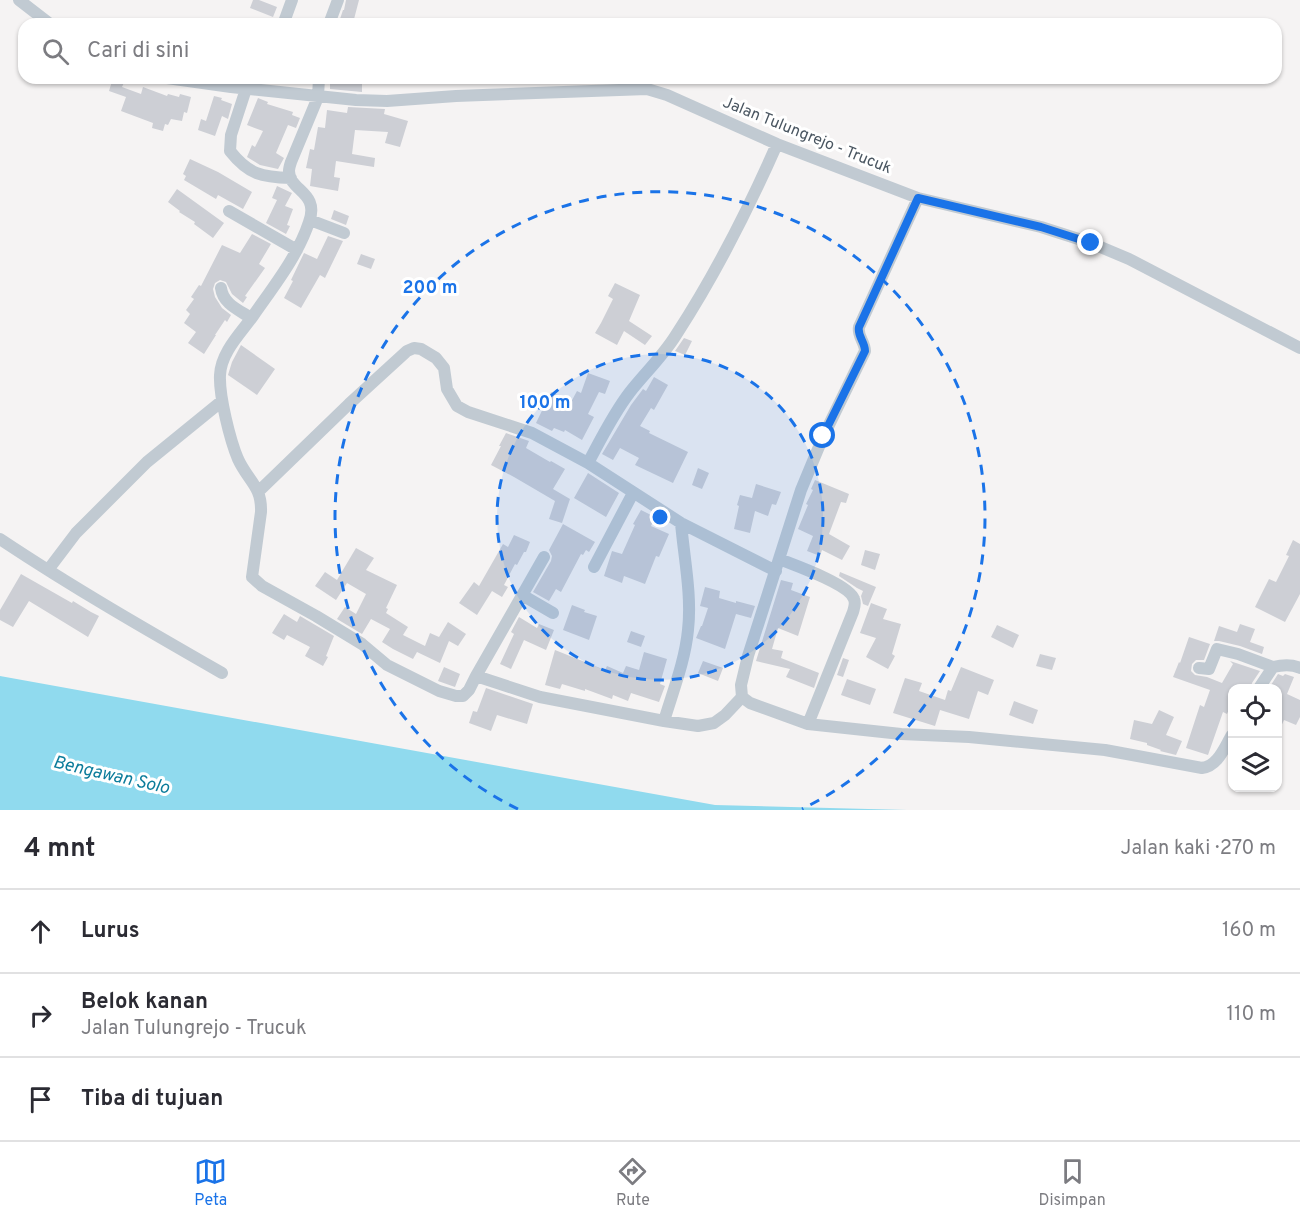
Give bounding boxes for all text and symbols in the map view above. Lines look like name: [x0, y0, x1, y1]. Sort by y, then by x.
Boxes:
search box: [18, 18, 1282, 84]
icon: search: [39, 35, 72, 68]
text: Cari di sini: [87, 38, 189, 65]
street label: Jalan Tulungrejo - Trucuk: [720, 93, 894, 179]
route end: [1077, 229, 1103, 255]
text: 200 m: [402, 277, 458, 300]
text: 100 m: [519, 392, 571, 415]
route start: [809, 422, 835, 448]
centre of rings: [650, 507, 670, 527]
map controls: [1228, 684, 1282, 792]
button: locate: [1228, 684, 1282, 738]
button: layers: [1228, 738, 1282, 792]
water label: Bengawan Solo: [51, 751, 172, 801]
text: 4 mnt: [24, 833, 95, 866]
text: Jalan kaki · 270 m: [1120, 836, 1276, 862]
icon: ahead: [24, 915, 57, 948]
text: Lurus: [81, 918, 140, 945]
text: 160 m: [1222, 918, 1276, 944]
text: Belok kanan: [81, 989, 208, 1016]
icon: right: [24, 999, 57, 1032]
text: 110 m: [1227, 1002, 1276, 1028]
text: Jalan Tulungrejo - Trucuk: [81, 1016, 307, 1042]
icon: arrive: [24, 1083, 57, 1116]
text: Tiba di tujuan: [81, 1086, 223, 1113]
tab: Peta: [194, 1155, 227, 1211]
tab: Rute: [616, 1155, 650, 1211]
tab: Disimpan: [1038, 1155, 1106, 1211]

